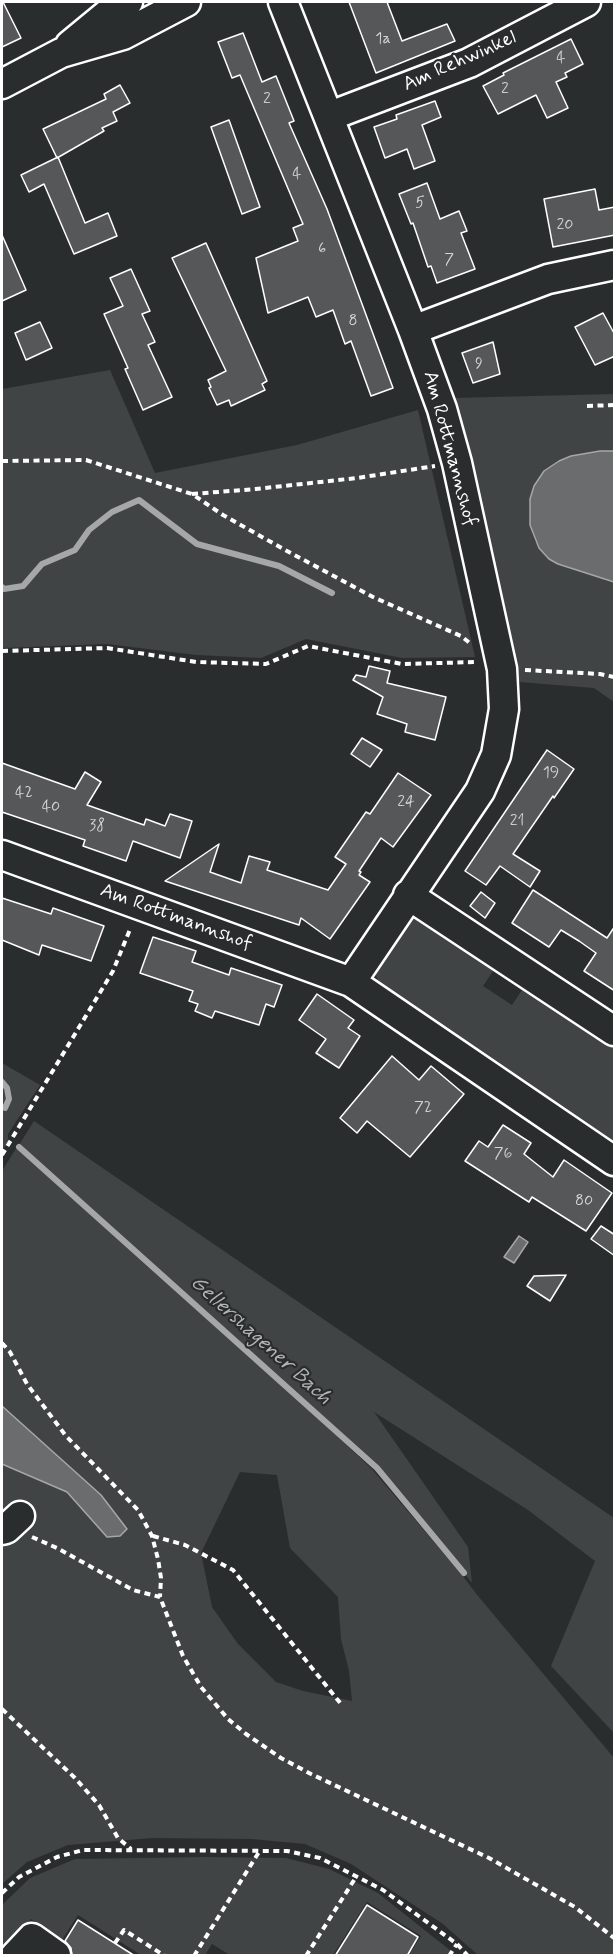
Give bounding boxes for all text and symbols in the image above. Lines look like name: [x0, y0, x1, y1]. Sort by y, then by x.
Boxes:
street label: Am Rehwinkel: [400, 26, 520, 98]
house number: 1a: [375, 30, 391, 50]
house number: 4: [556, 49, 566, 69]
house number: 2: [501, 80, 509, 100]
house number: 2: [263, 90, 271, 110]
house number: 4: [292, 165, 302, 185]
house number: 5: [415, 194, 425, 214]
house number: 20: [557, 216, 573, 236]
house number: 6: [318, 240, 326, 260]
house number: 7: [444, 251, 454, 271]
house number: 8: [348, 312, 358, 332]
house number: 9: [475, 355, 483, 375]
street label: Am Rottmannshof: [417, 369, 481, 529]
house number: 19: [543, 764, 559, 784]
house number: 42: [15, 784, 33, 804]
house number: 24: [397, 793, 415, 813]
house number: 40: [42, 798, 60, 818]
house number: 21: [510, 812, 524, 832]
house number: 38: [89, 817, 105, 837]
street label: Am Rottmannshof: [97, 879, 255, 957]
house number: 72: [414, 1099, 432, 1119]
house number: 76: [494, 1145, 512, 1165]
house number: 80: [575, 1192, 593, 1212]
water label: Gellershagener Bach: [184, 1271, 336, 1411]

